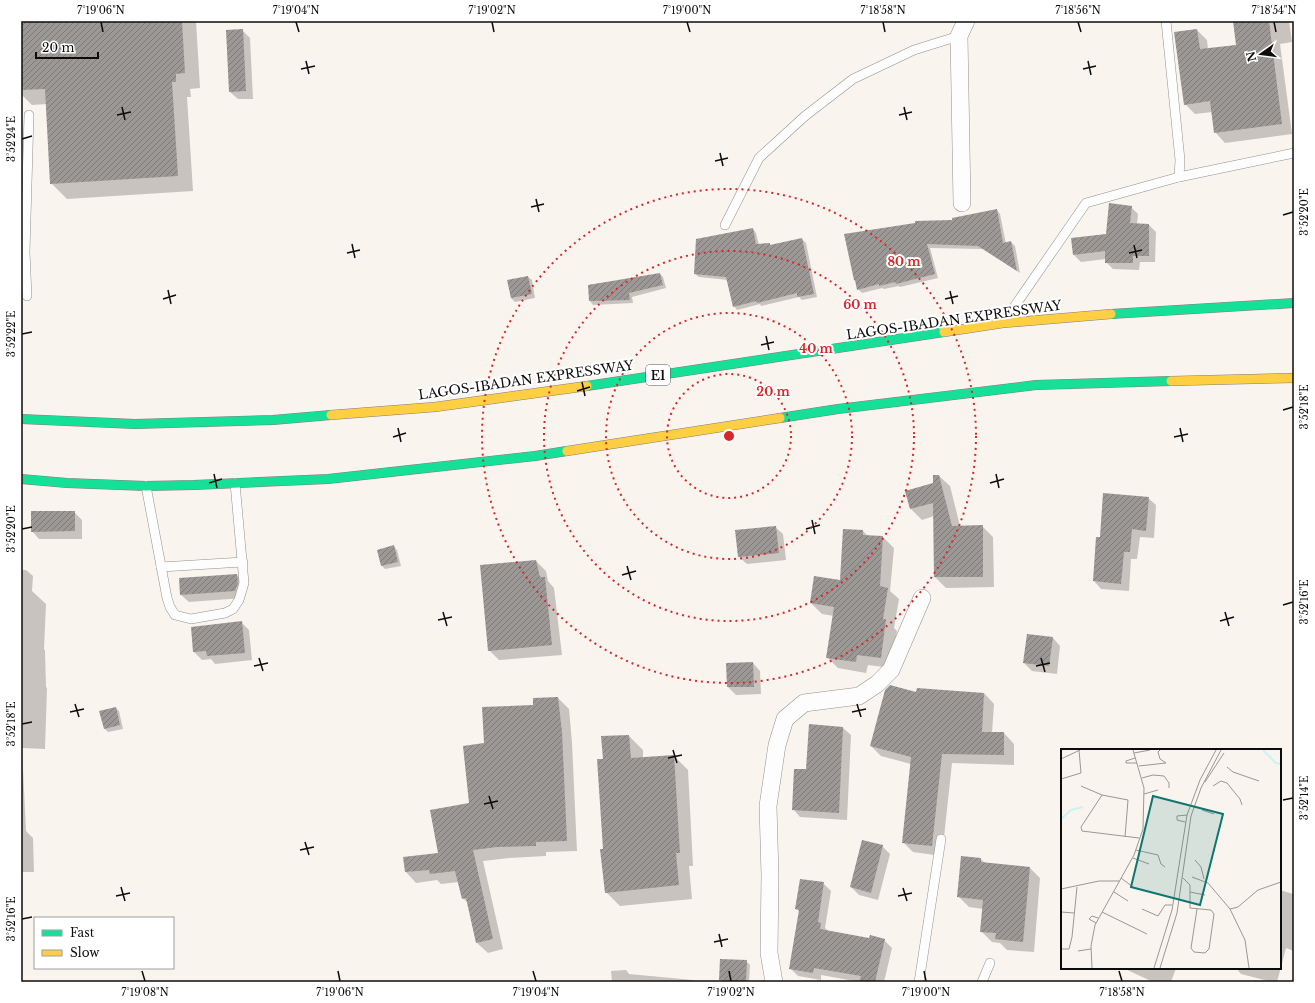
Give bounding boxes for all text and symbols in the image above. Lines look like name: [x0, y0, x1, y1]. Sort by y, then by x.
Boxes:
text: 7°19'06"N: [77, 4, 125, 17]
text: 7°19'04"N: [272, 4, 320, 17]
text: 7°19'02"N: [468, 4, 516, 17]
text: 7°19'00"N: [663, 4, 711, 17]
text: 7°18'58"N: [860, 4, 906, 17]
text: 7°18'56"N: [1055, 4, 1101, 17]
text: 7°18'54"N: [1252, 4, 1296, 17]
scale bar: [36, 34, 98, 60]
north arrow: [1241, 34, 1281, 74]
text: 20 m: [42, 40, 74, 55]
text: N: [1243, 49, 1259, 63]
text: 3°52'24"E: [5, 116, 18, 162]
text: 3°52'20"E: [1298, 188, 1311, 236]
text: 80 m: [887, 254, 921, 269]
street label: LAGOS-IBADAN EXPRESSWAY: [845, 296, 1063, 344]
text: 60 m: [843, 297, 878, 312]
text: 3°52'22"E: [5, 311, 18, 357]
text: 40 m: [799, 341, 833, 356]
street label: LAGOS-IBADAN EXPRESSWAY: [417, 356, 635, 404]
road number: E1: [646, 365, 670, 385]
text: 20 m: [756, 384, 790, 399]
text: 3°52'18"E: [1298, 385, 1311, 429]
centre of rings: [722, 429, 736, 443]
text: 3°52'20"E: [5, 505, 18, 553]
text: 3°52'16"E: [1298, 579, 1311, 625]
text: 3°52'18"E: [5, 702, 18, 746]
inset map: [1061, 749, 1281, 969]
text: 3°52'14"E: [1298, 776, 1311, 820]
text: 3°52'16"E: [5, 896, 18, 942]
legend: [34, 917, 174, 969]
text: Fast: [70, 925, 95, 940]
text: Slow: [70, 945, 100, 960]
text: 7°19'08"N: [121, 986, 169, 999]
text: 7°19'06"N: [316, 986, 364, 999]
text: 7°19'04"N: [512, 986, 560, 999]
text: 7°19'02"N: [707, 986, 755, 999]
text: 7°19'00"N: [902, 986, 950, 999]
text: 7°18'58"N: [1099, 986, 1145, 999]

